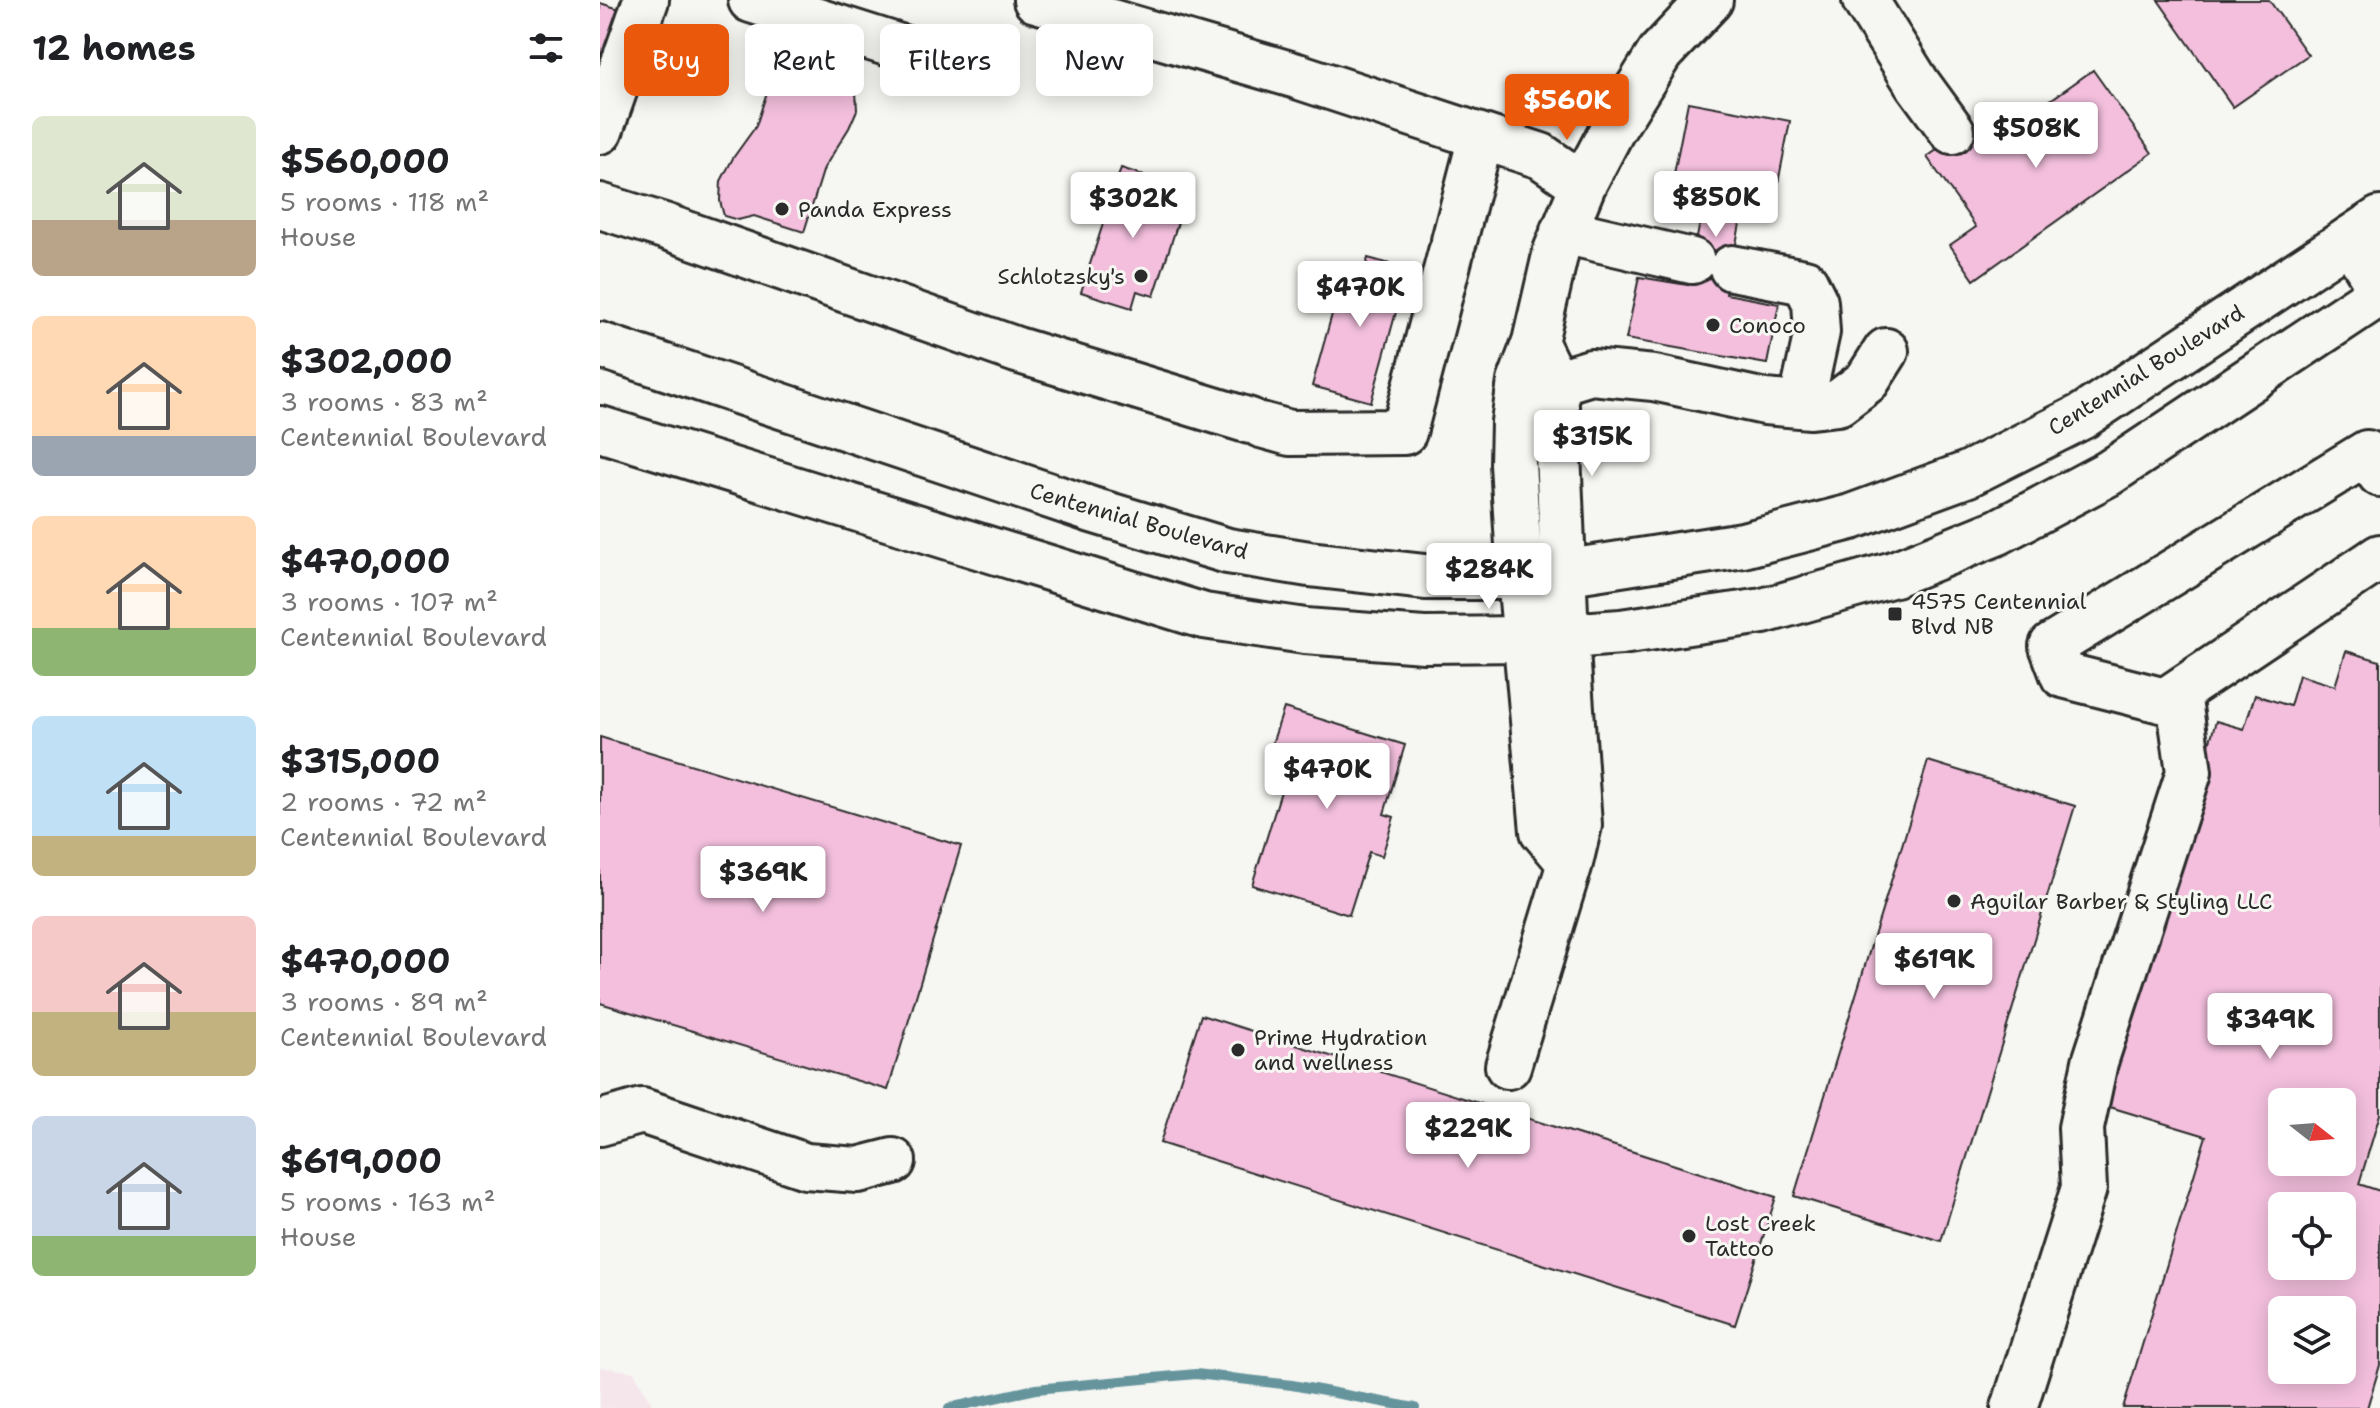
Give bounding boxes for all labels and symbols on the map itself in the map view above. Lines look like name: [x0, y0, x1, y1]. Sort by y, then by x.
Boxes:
pin: $560K: [1511, 74, 1623, 142]
pin: $508K: [1980, 102, 2092, 170]
pin: $850K: [1660, 171, 1772, 239]
pin: $302K: [1077, 172, 1189, 240]
place label: Panda Express: [798, 195, 952, 224]
marker: Panda Express: [773, 200, 791, 218]
pin: $470K: [1304, 261, 1416, 329]
place label: Schlotzsky's: [998, 262, 1125, 291]
marker: Schlotzsky's: [1132, 267, 1150, 285]
street label: Centennial Boulevard: [2043, 298, 2249, 442]
place label: Conoco: [1729, 311, 1806, 340]
marker: Conoco: [1704, 316, 1722, 334]
pin: $315K: [1536, 410, 1648, 478]
street label: Centennial Boulevard: [1026, 476, 1252, 566]
pin: $284K: [1433, 543, 1545, 611]
place label: 4575 Centennial Blvd NB: [1911, 587, 2087, 641]
marker: 4575 Centennial Blvd NB: [1886, 605, 1904, 623]
pin: $470K: [1271, 743, 1383, 811]
pin: $369K: [707, 846, 819, 914]
place label: Aguilar Barber & Styling LLC: [1970, 887, 2272, 916]
marker: Aguilar Barber & Styling LLC: [1945, 892, 1963, 910]
pin: $619K: [1878, 933, 1990, 1001]
pin: $349K: [2214, 993, 2326, 1061]
place label: Prime Hydration and wellness: [1254, 1023, 1427, 1077]
marker: Prime Hydration and wellness: [1229, 1041, 1247, 1059]
north arrow: [2268, 1088, 2356, 1176]
pin: $229K: [1412, 1102, 1524, 1170]
place label: Lost Creek Tattoo: [1705, 1209, 1816, 1263]
marker: Lost Creek Tattoo: [1680, 1227, 1698, 1245]

